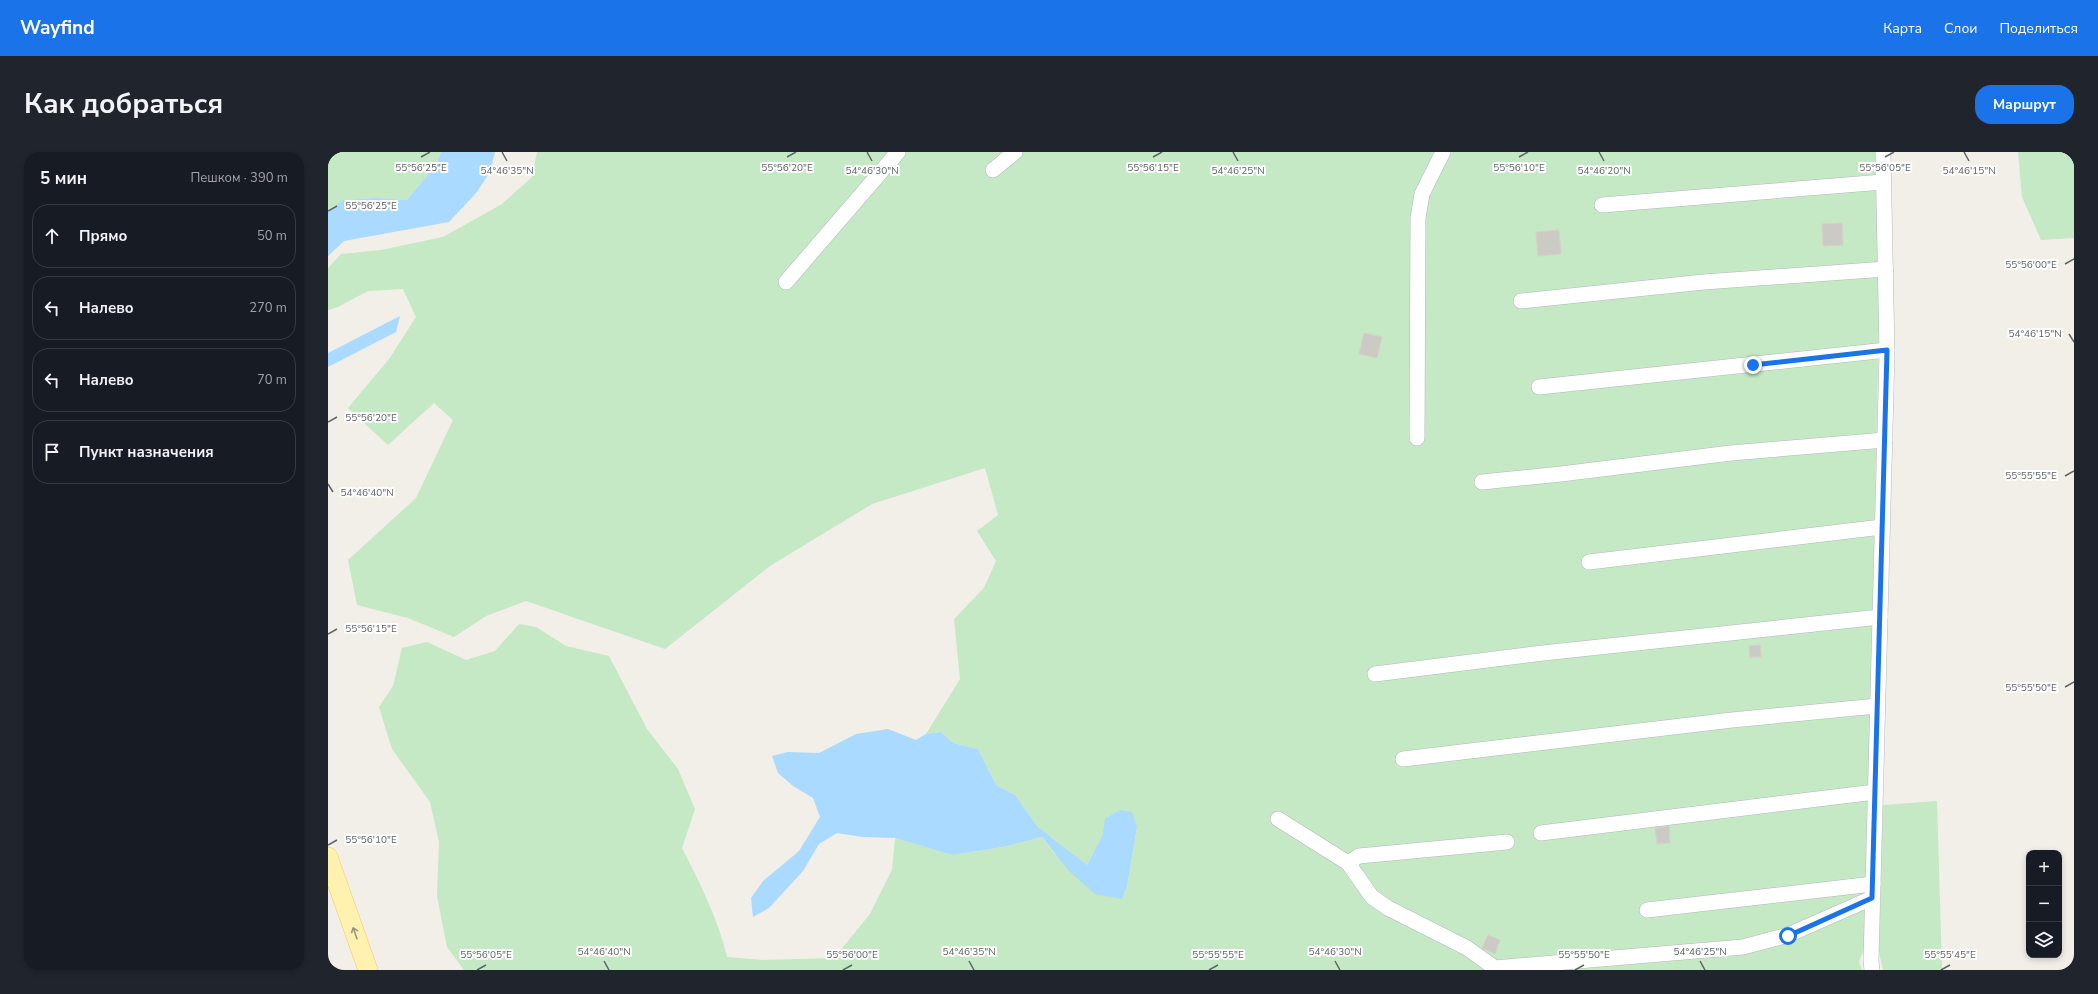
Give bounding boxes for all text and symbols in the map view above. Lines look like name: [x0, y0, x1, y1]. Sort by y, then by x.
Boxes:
text: Wayfind: [20, 15, 95, 41]
text: Карта: [1883, 19, 1922, 38]
text: Слои: [1944, 19, 1978, 38]
text: Поделиться: [2000, 19, 2078, 38]
text: Как добраться: [24, 85, 223, 123]
button: Маршрут: [1975, 85, 2074, 124]
text: 55°56'25"E: [395, 161, 447, 175]
text: 55°56'20"E: [761, 161, 813, 175]
text: 55°56'15"E: [1127, 161, 1179, 175]
text: 55°56'10"E: [1493, 161, 1545, 175]
text: 55°56'05"E: [1859, 161, 1911, 175]
text: 54°46'35"N: [480, 164, 534, 178]
text: 54°46'30"N: [845, 164, 899, 178]
text: 54°46'25"N: [1211, 164, 1265, 178]
text: 54°46'20"N: [1577, 164, 1631, 178]
text: 54°46'15"N: [1942, 164, 1996, 178]
text: 5 мин: [40, 167, 87, 190]
text: Пешком · 390 m: [190, 169, 288, 187]
text: 55°56'25"E: [345, 199, 397, 213]
icon: ahead: [41, 225, 63, 247]
text: Прямо: [79, 226, 127, 246]
text: 50 m: [257, 227, 287, 245]
text: 55°56'00"E: [2005, 258, 2057, 272]
icon: left: [41, 297, 63, 319]
text: Налево: [79, 298, 134, 318]
text: 270 m: [249, 299, 287, 317]
text: 54°46'15"N: [2008, 327, 2062, 341]
route end: [1744, 356, 1762, 374]
icon: left: [41, 369, 63, 391]
text: Налево: [79, 370, 134, 390]
text: 70 m: [257, 371, 287, 389]
text: 55°56'20"E: [345, 411, 397, 425]
icon: arrive: [41, 441, 63, 463]
text: Пункт назначения: [79, 442, 214, 462]
text: 55°55'55"E: [2005, 469, 2057, 483]
text: 54°46'40"N: [340, 486, 394, 500]
text: 55°56'15"E: [345, 622, 397, 636]
text: 55°55'50"E: [2005, 681, 2057, 695]
text: 55°56'10"E: [345, 833, 397, 847]
map controls: [2026, 850, 2062, 958]
button: +: [2026, 850, 2062, 886]
button: −: [2026, 886, 2062, 922]
button: layers: [2026, 922, 2062, 958]
one-way arrow: [351, 927, 358, 940]
route start: [1779, 927, 1797, 945]
text: 54°46'40"N: [577, 945, 631, 959]
text: 54°46'35"N: [942, 945, 996, 959]
text: 54°46'30"N: [1308, 945, 1362, 959]
text: 54°46'25"N: [1673, 945, 1727, 959]
text: 55°56'05"E: [460, 948, 512, 962]
text: 55°56'00"E: [826, 948, 878, 962]
text: 55°55'55"E: [1192, 948, 1244, 962]
text: 55°55'50"E: [1558, 948, 1610, 962]
text: 55°55'45"E: [1924, 948, 1976, 962]

